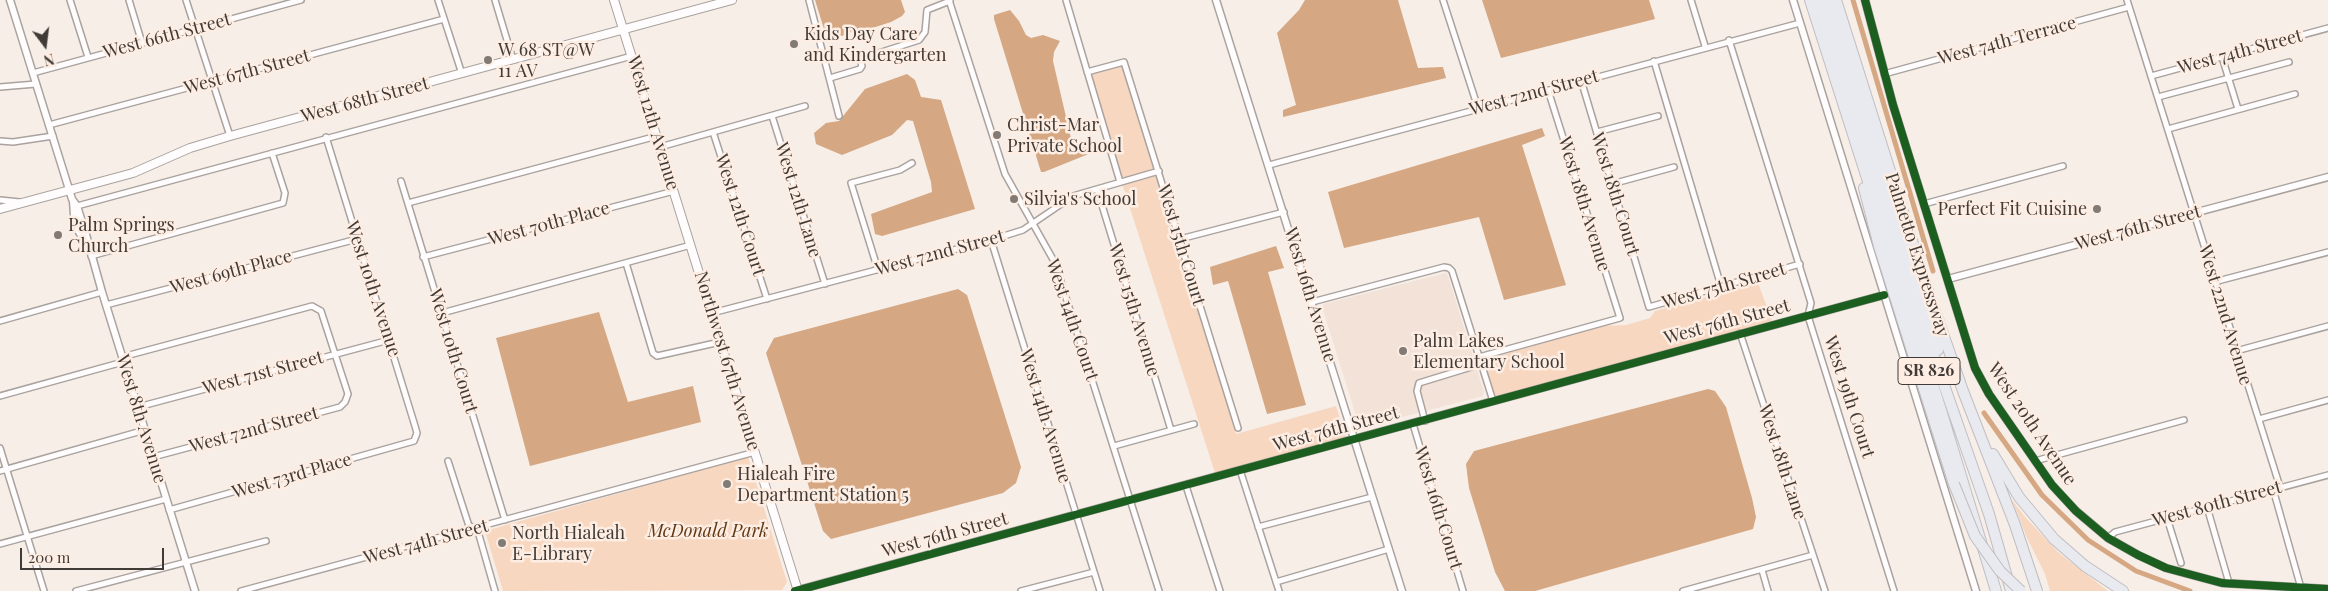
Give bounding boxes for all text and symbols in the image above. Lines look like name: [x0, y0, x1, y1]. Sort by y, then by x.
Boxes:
street label: West 66th Street: [101, 9, 233, 63]
street label: West 74th Terrace: [1935, 12, 2079, 70]
north arrow: [20, 20, 70, 70]
place label: Kids Day Care and Kindergarten: [804, 23, 947, 66]
street label: West 74th Street: [2175, 25, 2305, 79]
marker: Kids Day Care and Kindergarten: [788, 38, 800, 50]
place label: W 68 ST@W 11 AV: [498, 39, 595, 82]
street label: West 67th Street: [182, 45, 312, 99]
text: N: [42, 49, 56, 70]
street label: West 12th Avenue: [622, 53, 684, 193]
marker: W 68 ST@W 11 AV: [482, 54, 494, 66]
street label: West 72nd Street: [1467, 65, 1601, 121]
street label: West 68th Street: [299, 73, 431, 127]
place label: Christ-Mar Private School: [1007, 114, 1122, 156]
marker: Christ-Mar Private School: [991, 129, 1003, 141]
street label: West 18th Court: [1586, 130, 1644, 258]
street label: West 18th Avenue: [1553, 134, 1615, 274]
street label: West 12th Lane: [770, 140, 826, 260]
street label: West 12th Court: [710, 151, 770, 279]
street label: Palmetto Expressway: [1880, 170, 1954, 340]
street label: West 15th Court: [1152, 182, 1210, 308]
place label: Silvia's School: [1024, 188, 1136, 210]
marker: Silvia's School: [1008, 193, 1020, 205]
street label: West 70th Place: [486, 197, 612, 251]
place label: Perfect Fit Cuisine: [1938, 198, 2087, 220]
street label: West 76th Street: [2073, 201, 2203, 255]
marker: Perfect Fit Cuisine: [2091, 203, 2103, 215]
place label: Palm Springs Church: [68, 214, 174, 256]
street label: West 10th Avenue: [341, 218, 405, 360]
street label: West 72nd Street: [873, 225, 1007, 281]
street label: West 16th Avenue: [1279, 225, 1341, 365]
marker: Palm Springs Church: [52, 229, 64, 241]
street label: West 15th Avenue: [1104, 241, 1164, 379]
street label: West 22nd Avenue: [2193, 242, 2257, 388]
street label: West 69th Place: [168, 245, 294, 299]
street label: West 14th Court: [1041, 256, 1103, 384]
street label: West 75th Street: [1660, 258, 1788, 314]
street label: Northwest 67th Avenue: [689, 269, 765, 453]
street label: West 10th Court: [424, 286, 482, 416]
street label: West 76th Street: [1662, 295, 1792, 349]
place label: Palm Lakes Elementary School: [1413, 330, 1565, 372]
street label: West 19th Court: [1819, 333, 1879, 461]
marker: Palm Lakes Elementary School: [1397, 345, 1409, 357]
street label: West 71st Street: [200, 346, 326, 400]
street label: West 14th Avenue: [1014, 346, 1076, 486]
street label: West 8th Avenue: [111, 352, 171, 486]
road number: SR 826: [1898, 358, 1960, 384]
street label: West 20th Avenue: [1983, 359, 2081, 489]
street label: West 72nd Street: [187, 402, 321, 458]
street label: West 76th Street: [1271, 402, 1401, 456]
street label: West 18th Lane: [1753, 402, 1811, 522]
street label: West 16th Court: [1409, 444, 1467, 572]
street label: West 73rd Place: [230, 449, 354, 503]
place label: Hialeah Fire Department Station 5: [737, 463, 909, 506]
street label: West 80th Street: [2150, 476, 2284, 532]
marker: Hialeah Fire Department Station 5: [721, 478, 733, 490]
street label: West 76th Street: [880, 508, 1010, 562]
street label: West 74th Street: [361, 515, 491, 569]
park label: McDonald Park: [648, 520, 768, 542]
place label: North Hialeah E-Library: [512, 522, 625, 564]
marker: North Hialeah E-Library: [496, 537, 508, 549]
scale bar: [22, 538, 166, 570]
text: 200 m: [28, 547, 70, 567]

